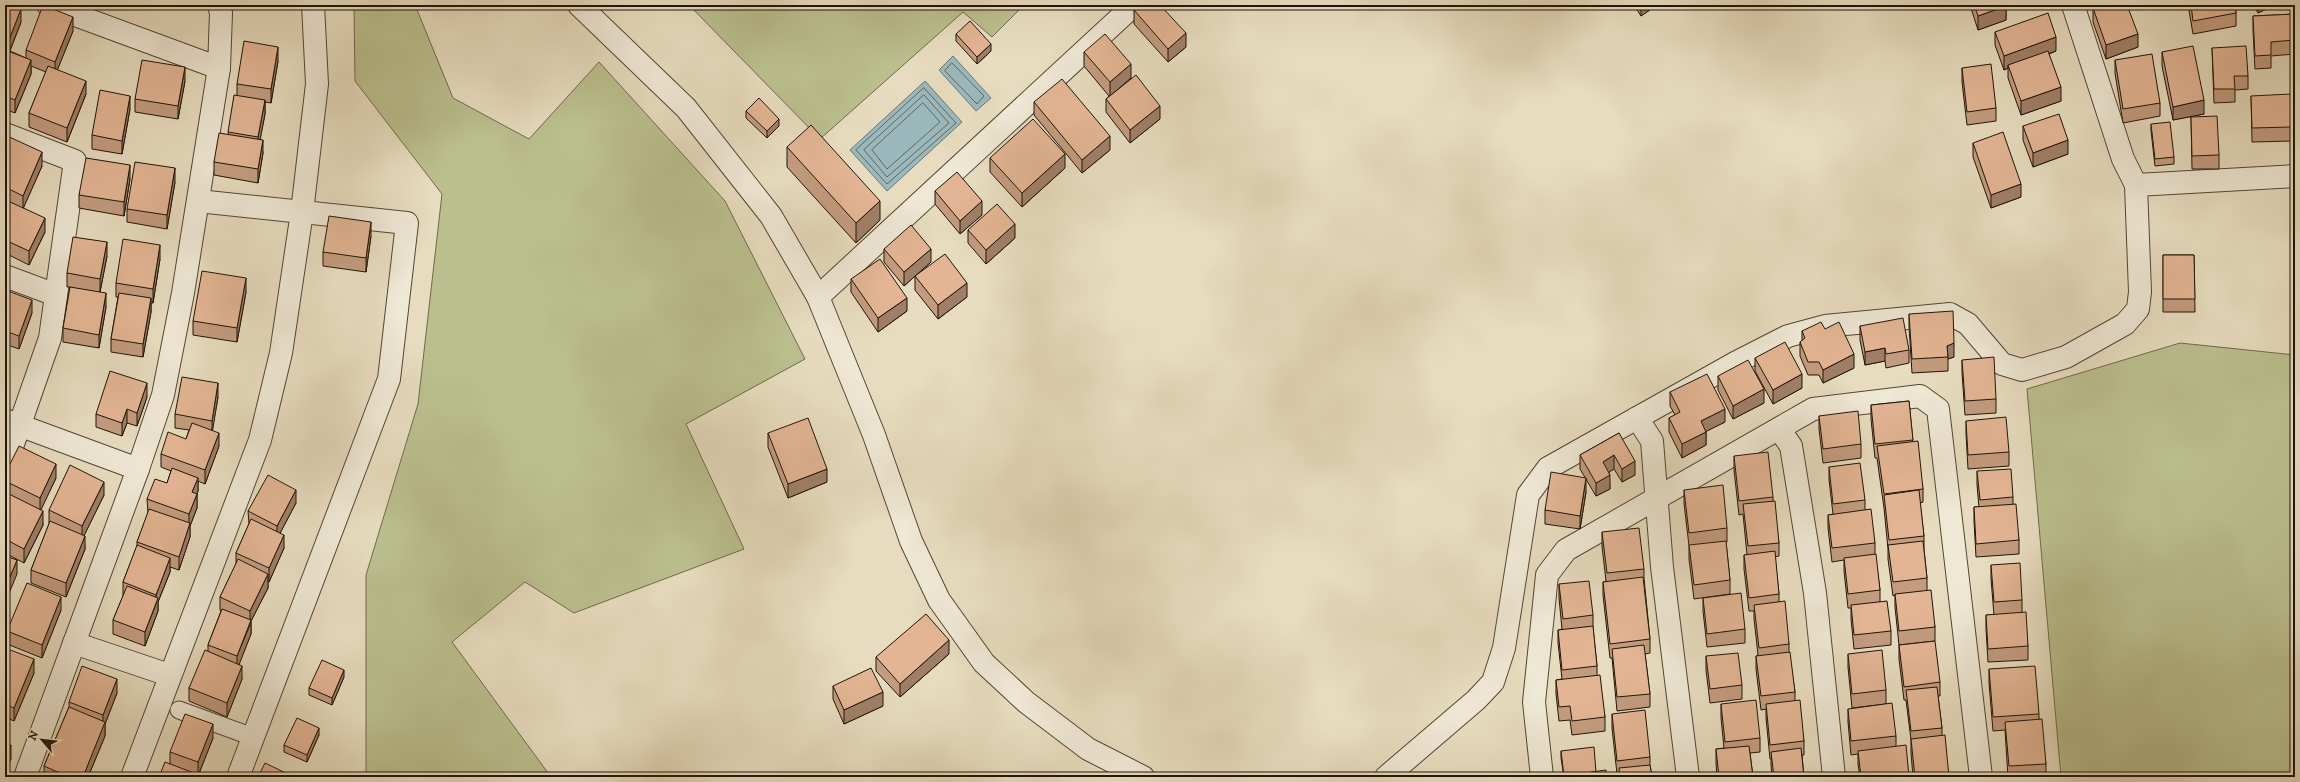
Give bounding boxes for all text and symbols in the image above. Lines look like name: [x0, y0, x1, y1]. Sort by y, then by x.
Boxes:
north arrow: [22, 720, 62, 760]
text: N: [26, 729, 42, 743]

